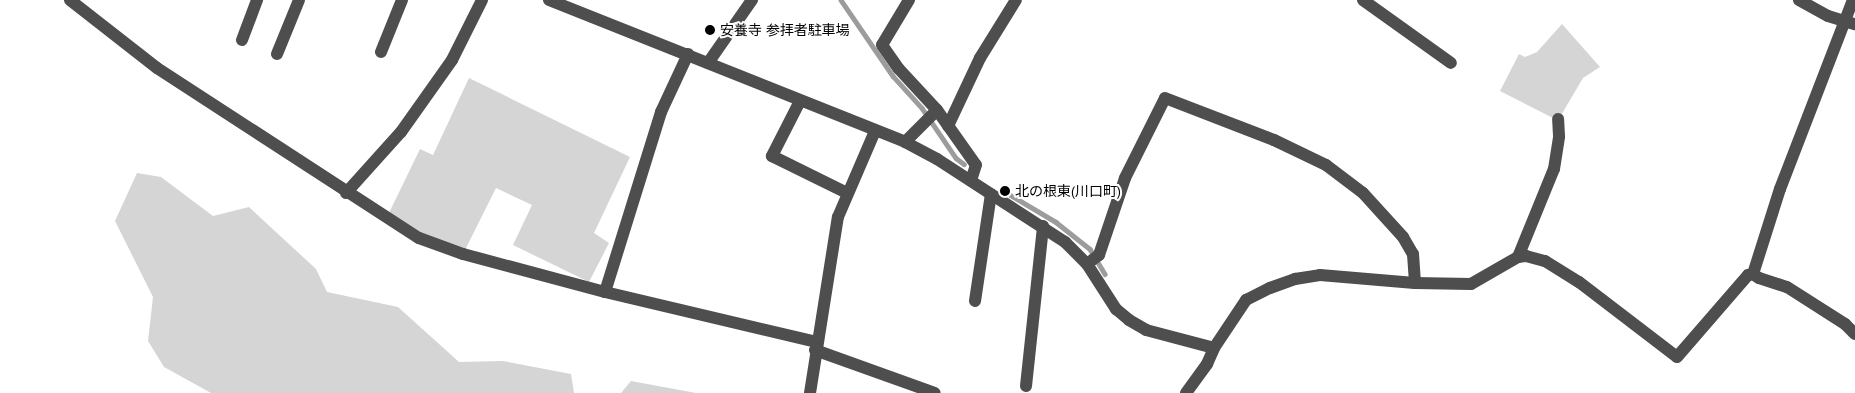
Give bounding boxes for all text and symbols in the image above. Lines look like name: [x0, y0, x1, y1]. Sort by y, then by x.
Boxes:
place label: 安養寺 参拝者駐車場: [720, 22, 850, 38]
marker: 安養寺 参拝者駐車場: [704, 24, 716, 36]
place label: 北の根東(川口町): [1015, 183, 1121, 199]
marker: 北の根東(川口町): [999, 185, 1011, 197]

